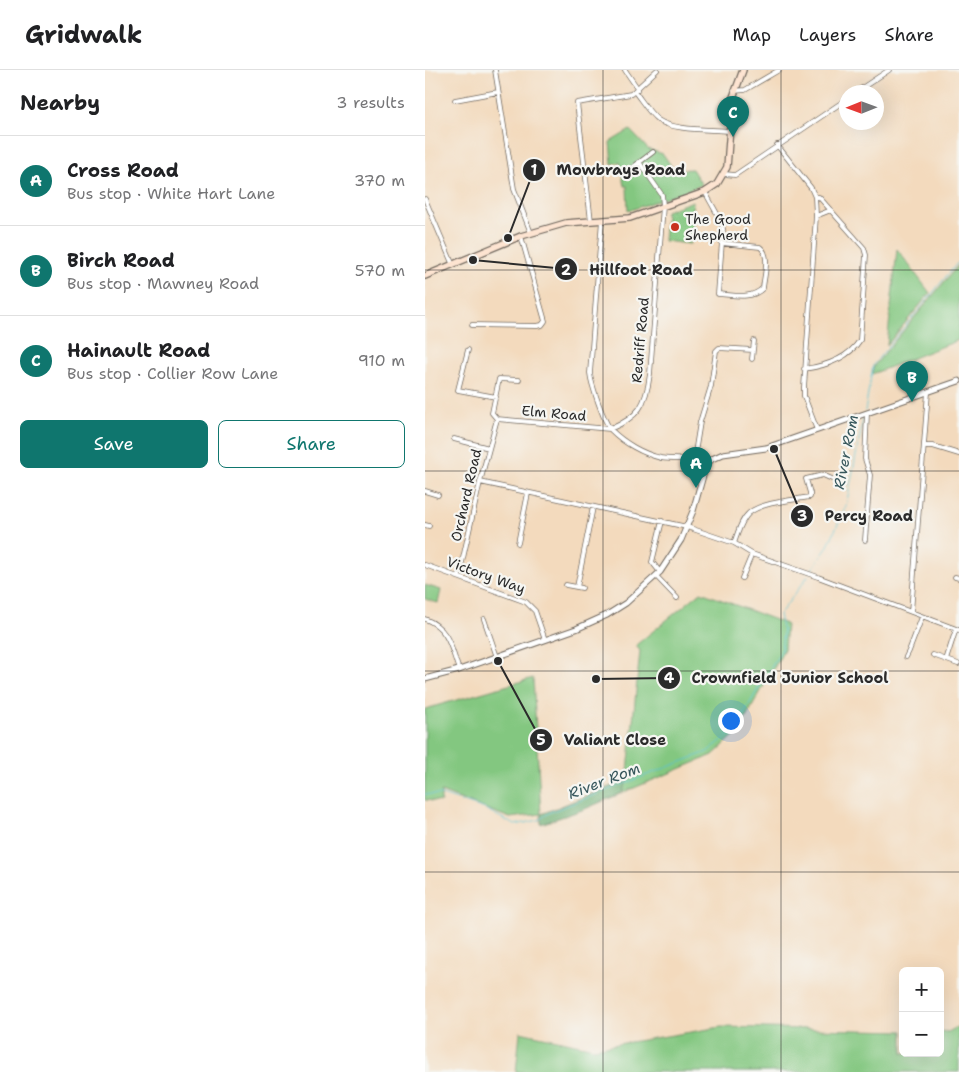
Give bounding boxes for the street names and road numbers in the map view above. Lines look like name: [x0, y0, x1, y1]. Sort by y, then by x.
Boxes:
street label: Redriff Road: [627, 296, 653, 384]
street label: Elm Road: [521, 401, 587, 425]
street label: Orchard Road: [447, 447, 485, 543]
street label: Victory Way: [444, 552, 528, 598]

